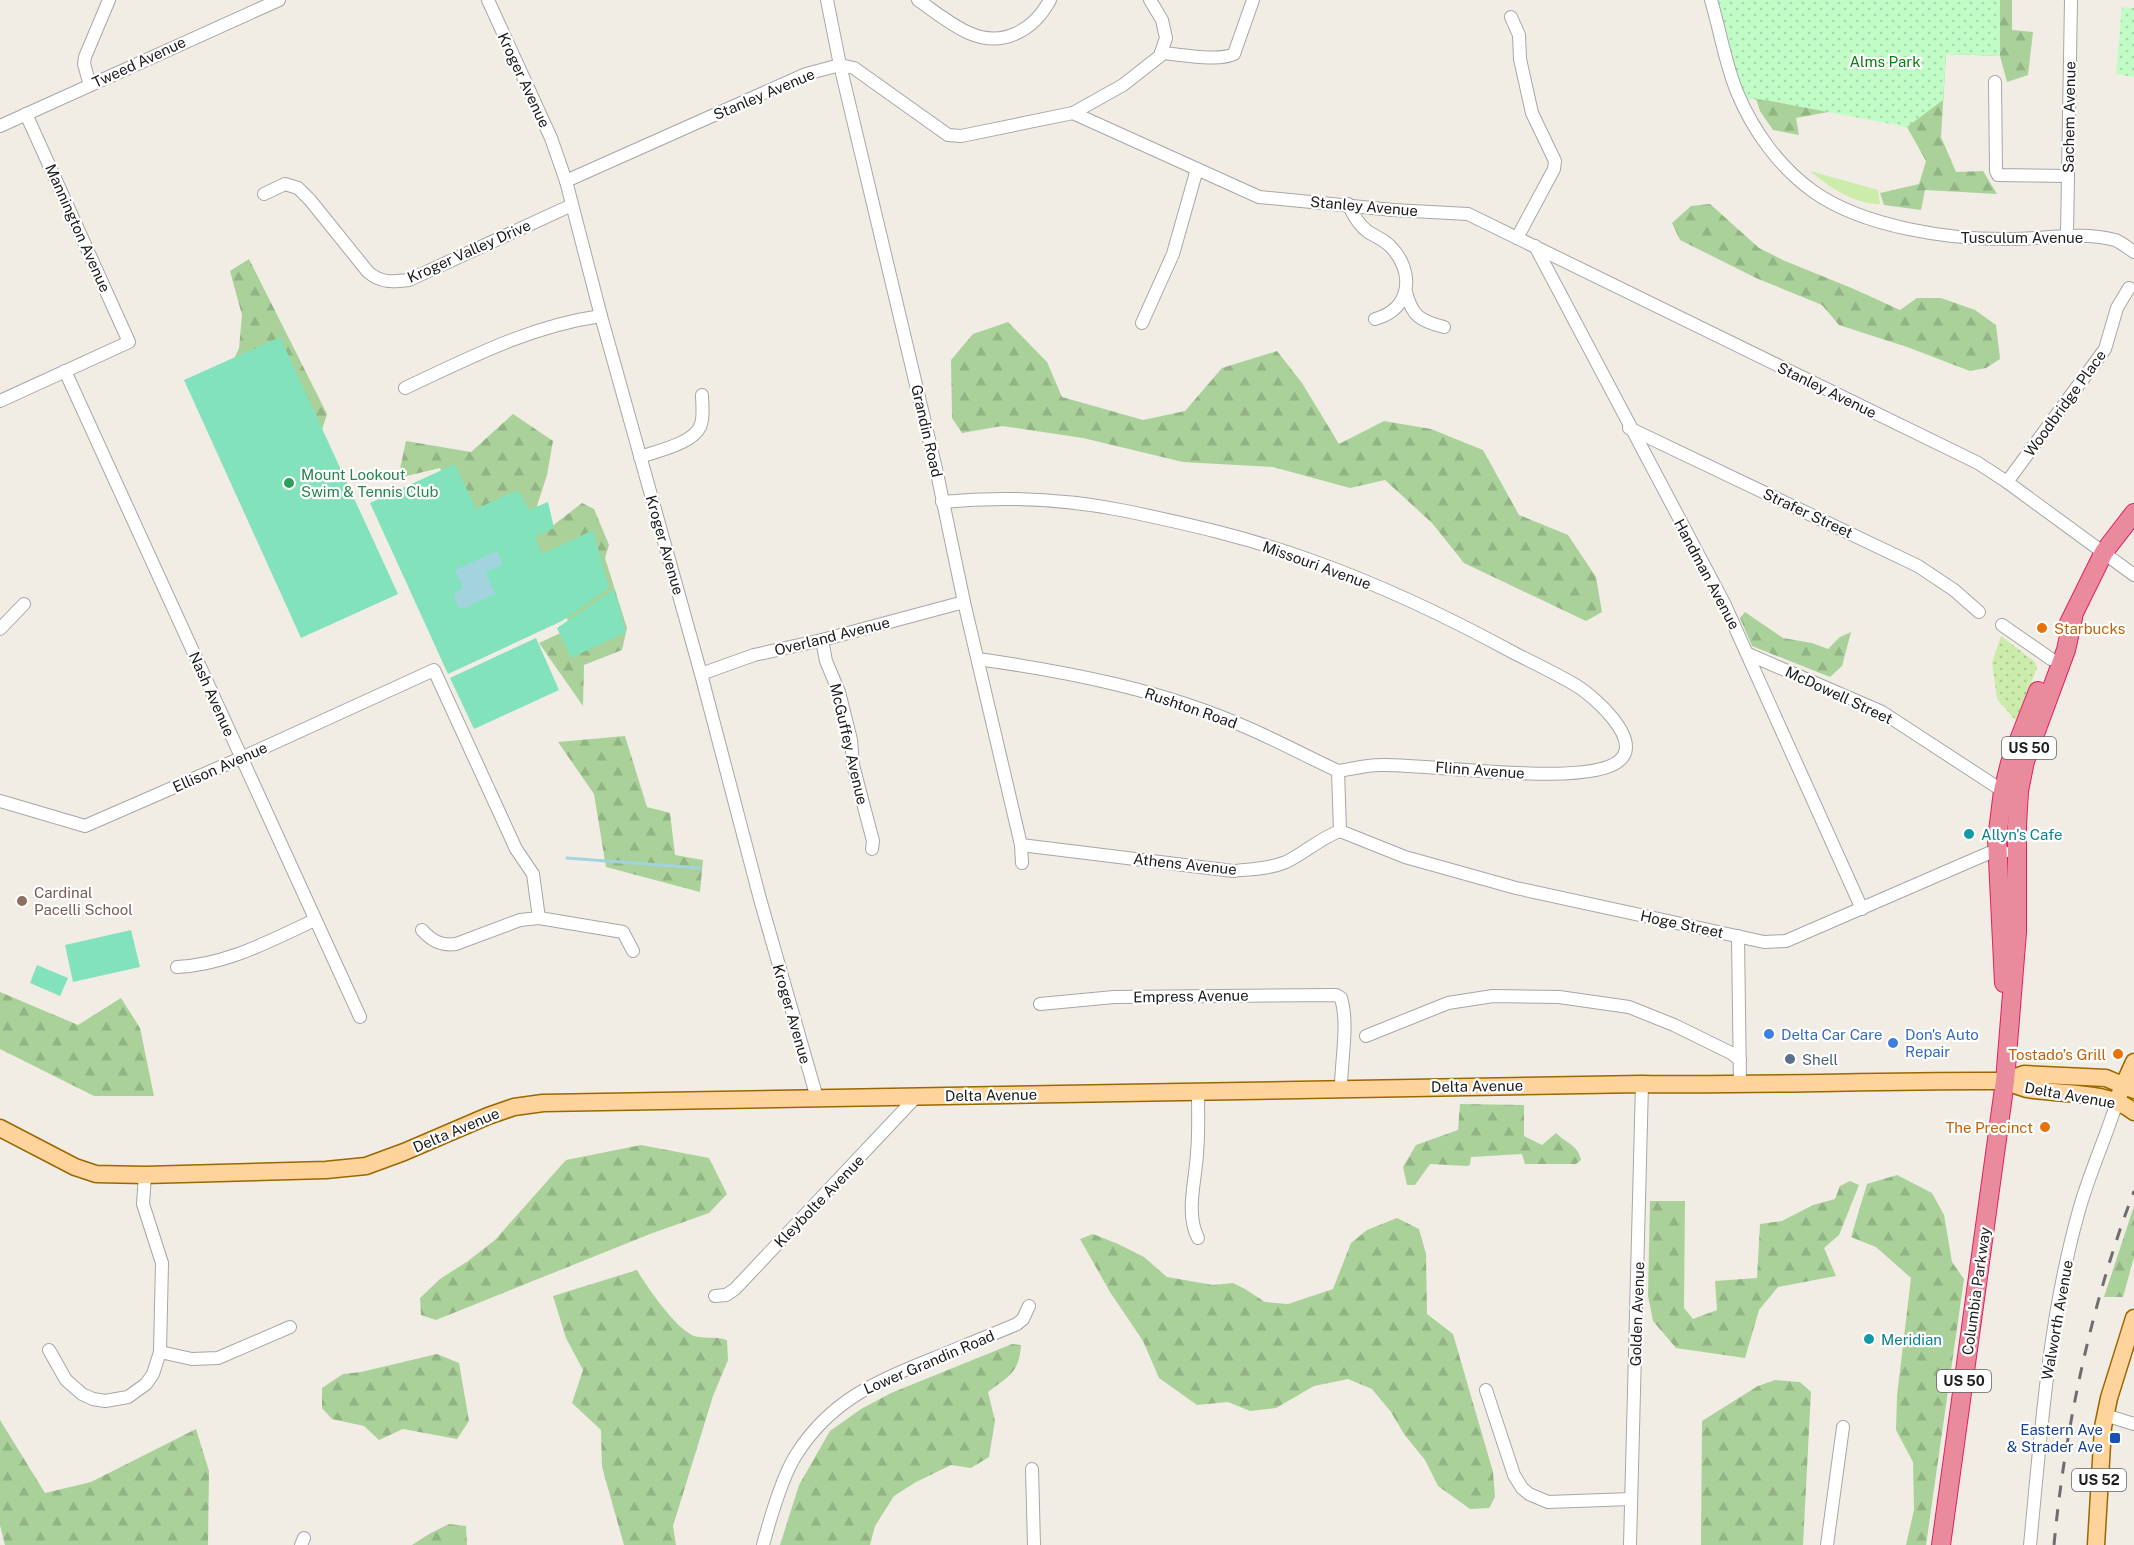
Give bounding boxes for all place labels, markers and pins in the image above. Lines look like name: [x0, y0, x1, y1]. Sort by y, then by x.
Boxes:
place label: Mount Lookout Swim & Tennis Club: [301, 466, 439, 500]
marker: Mount Lookout Swim & Tennis Club: [282, 476, 296, 490]
place label: Starbucks: [2054, 620, 2125, 637]
marker: Starbucks: [2035, 621, 2049, 635]
place label: Allyn's Cafe: [1981, 826, 2062, 843]
marker: Allyn's Cafe: [1962, 827, 1976, 841]
place label: Cardinal Pacelli School: [34, 884, 133, 918]
marker: Cardinal Pacelli School: [15, 894, 29, 908]
place label: Delta Car Care: [1781, 1026, 1882, 1043]
place label: Don's Auto Repair: [1905, 1026, 1979, 1060]
marker: Delta Car Care: [1762, 1027, 1776, 1041]
marker: Don's Auto Repair: [1886, 1036, 1900, 1050]
place label: Tostado’s Grill: [2008, 1046, 2106, 1063]
marker: Tostado’s Grill: [2111, 1047, 2125, 1061]
place label: Shell: [1802, 1051, 1838, 1068]
marker: Shell: [1783, 1052, 1797, 1066]
place label: The Precinct: [1945, 1119, 2033, 1136]
marker: The Precinct: [2038, 1120, 2052, 1134]
place label: Meridian: [1881, 1331, 1942, 1348]
marker: Meridian: [1862, 1332, 1876, 1346]
place label: Eastern Ave & Strader Ave: [2007, 1421, 2103, 1455]
marker: Eastern Ave & Strader Ave: [2108, 1431, 2122, 1445]

